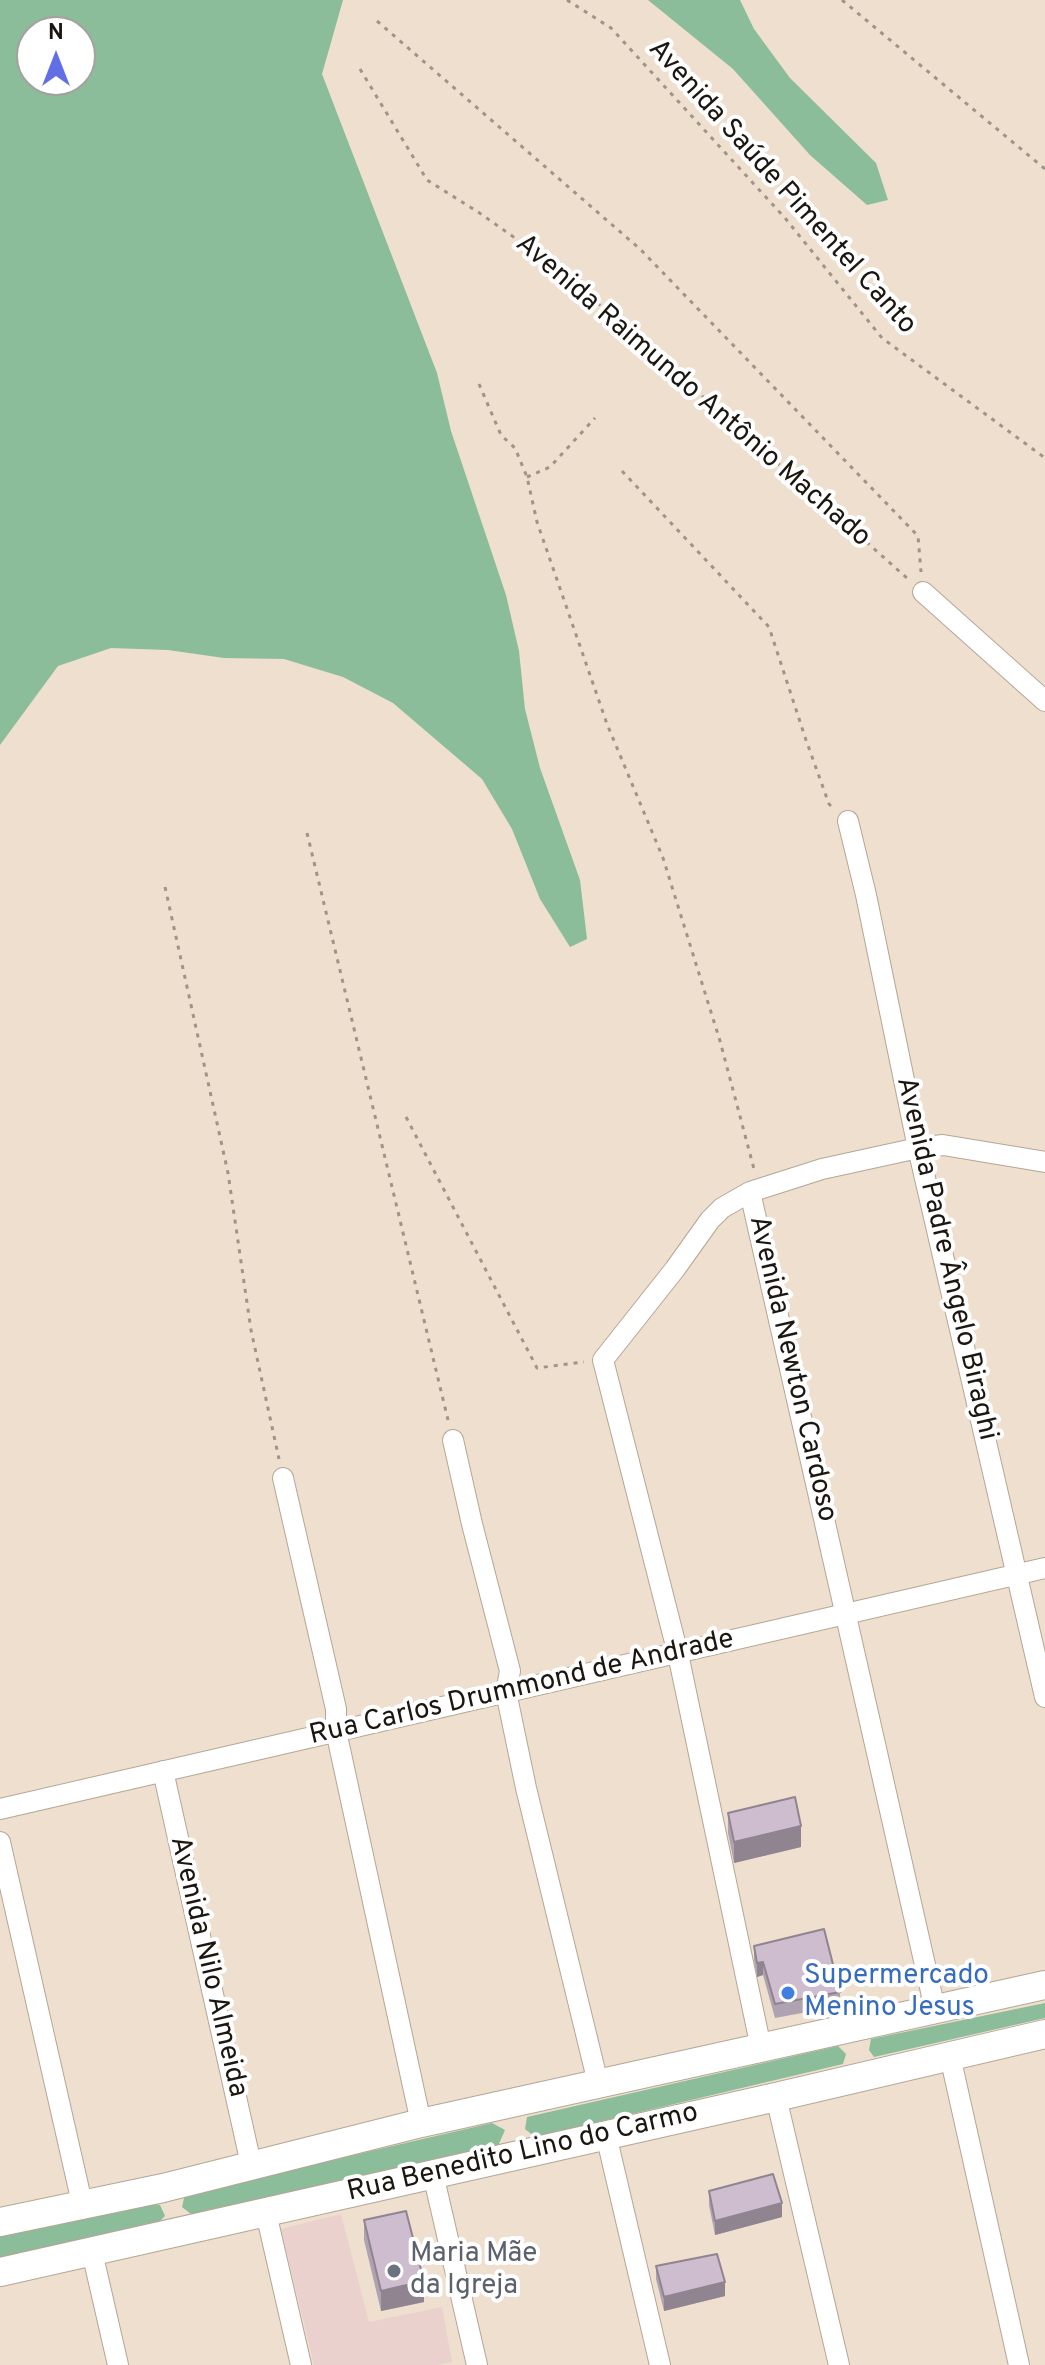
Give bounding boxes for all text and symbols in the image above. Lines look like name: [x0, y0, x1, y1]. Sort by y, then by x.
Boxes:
north arrow: [16, 16, 96, 96]
text: N: [48, 20, 64, 47]
street label: Avenida Saúde Pimentel Canto: [640, 34, 922, 342]
street label: Avenida Raimundo Antônio Machado: [507, 228, 877, 556]
street label: Avenida Padre Ângelo Biraghi: [887, 1074, 1003, 1444]
street label: Avenida Newton Cardoso: [739, 1213, 843, 1525]
street label: Rua Carlos Drummond de Andrade: [307, 1624, 737, 1754]
street label: Avenida Nilo Almeida: [161, 1833, 253, 2101]
place label: Supermercado Menino Jesus: [804, 1960, 989, 2026]
marker: Supermercado Menino Jesus: [779, 1984, 797, 2002]
street label: Rua Benedito Lino do Carmo: [344, 2097, 702, 2211]
place label: Maria Mãe da Igreja: [410, 2238, 537, 2304]
marker: Maria Mãe da Igreja: [385, 2262, 403, 2280]

